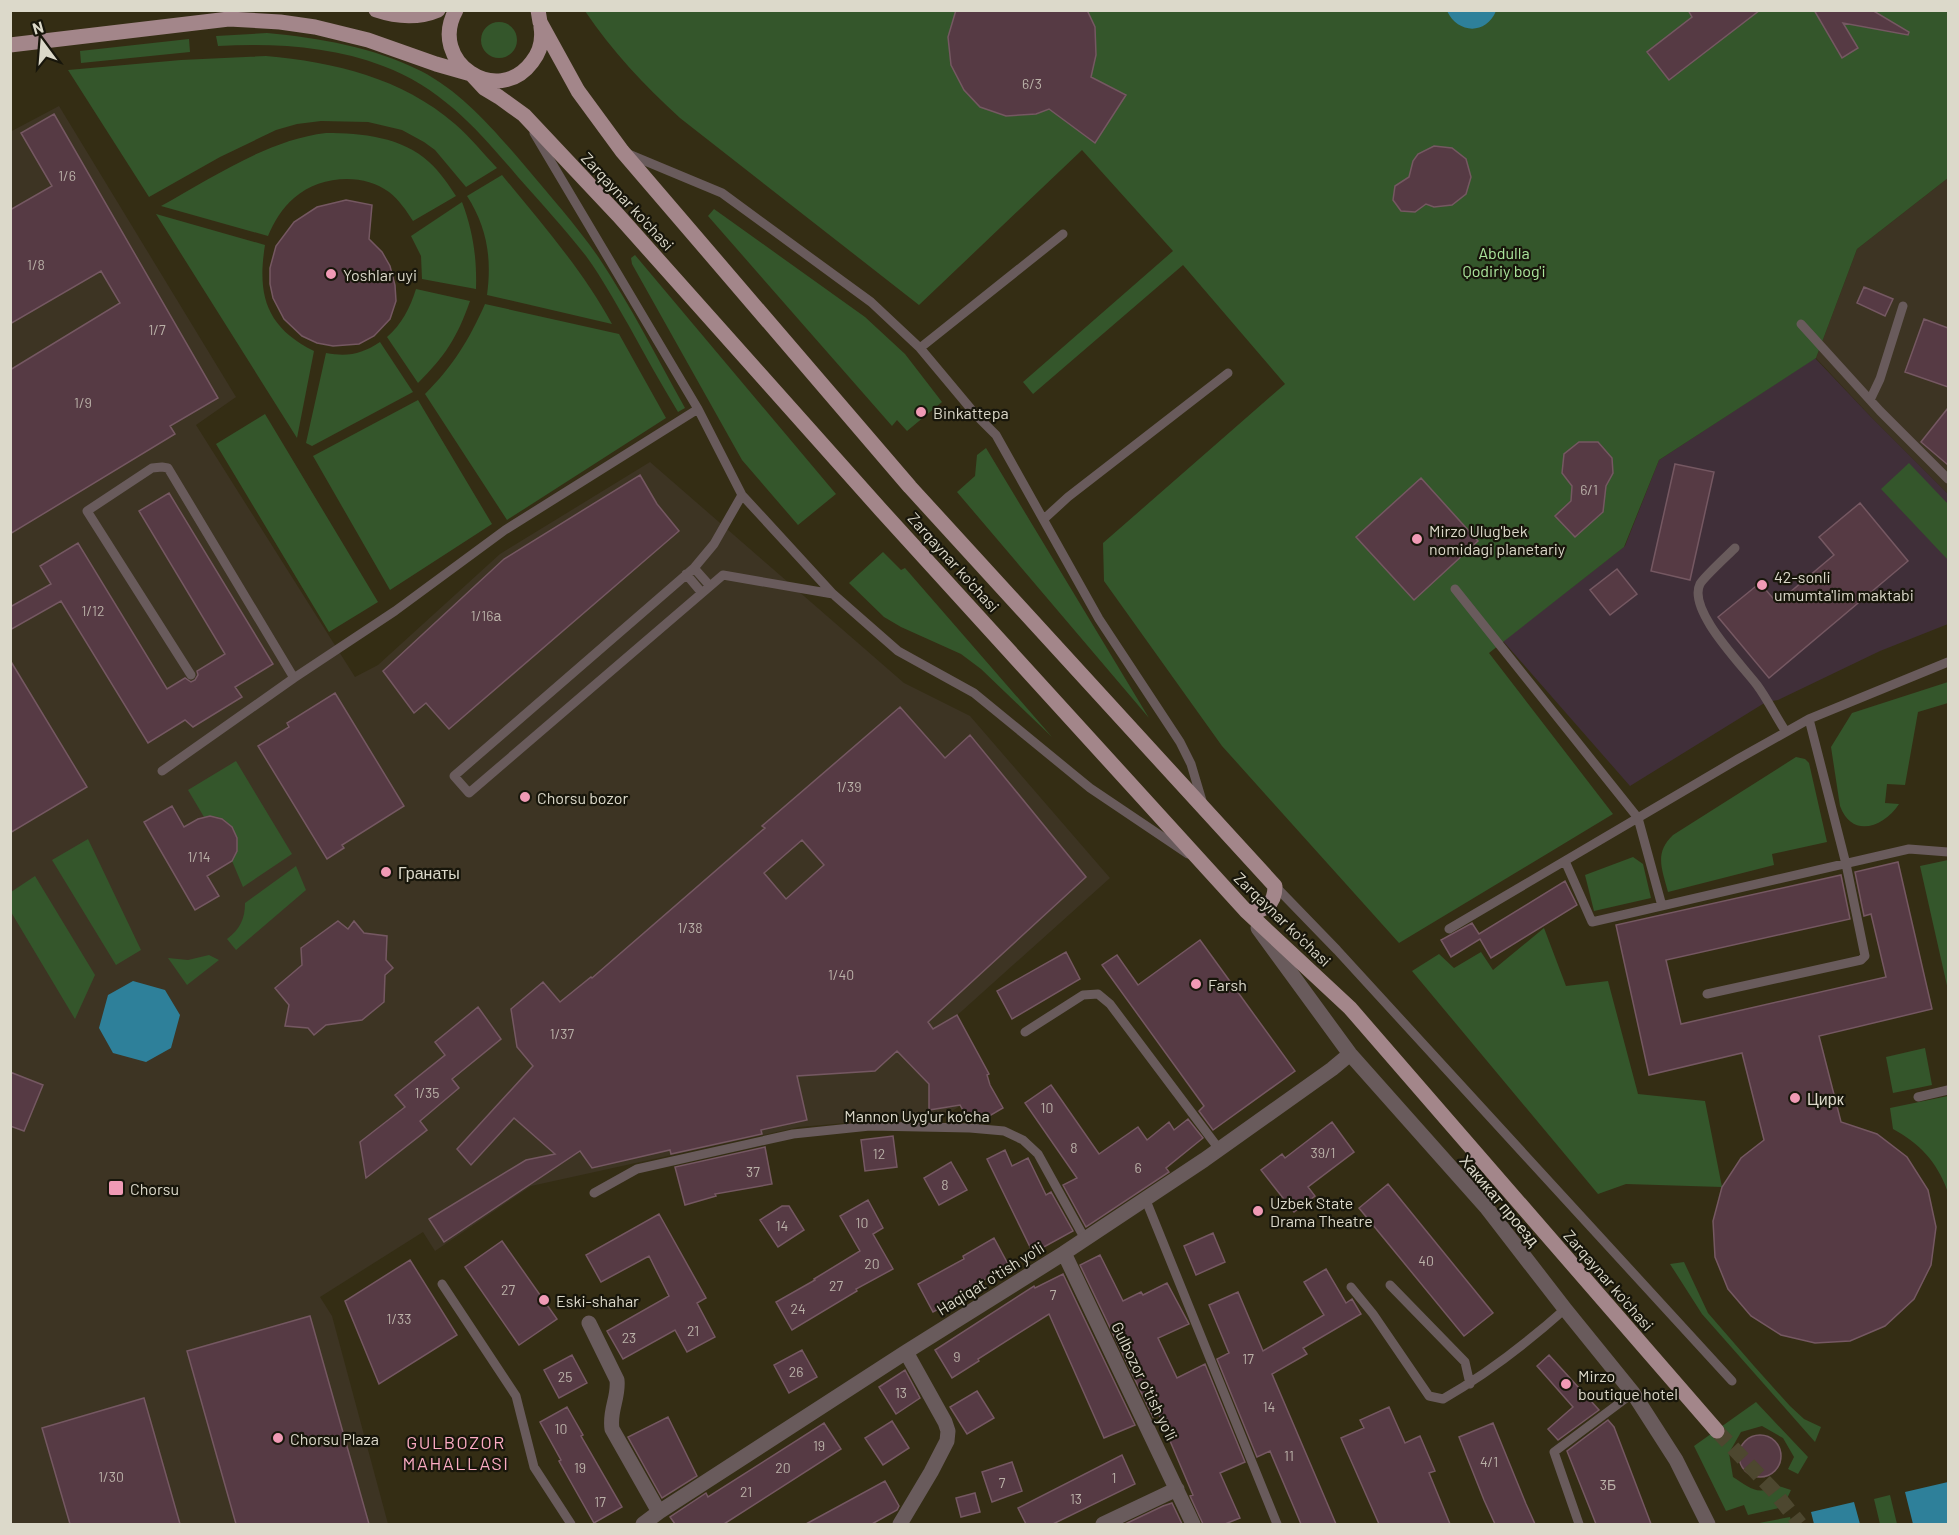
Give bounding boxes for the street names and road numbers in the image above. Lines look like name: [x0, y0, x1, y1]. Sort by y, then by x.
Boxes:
street label: Zarqaynar ko'chasi: [578, 148, 678, 254]
street label: Zarqaynar ko'chasi: [904, 508, 1004, 616]
street label: Zarqaynar ko'chasi: [1231, 868, 1335, 970]
street label: Mannon Uyg'ur ko'cha: [844, 1106, 990, 1125]
street label: Хакикат проезд: [1456, 1151, 1544, 1250]
street label: Zarqaynar ko'chasi: [1560, 1226, 1658, 1334]
street label: Haqiqat o'tish yo'li: [933, 1237, 1047, 1319]
street label: Gulbozor o'tish yo'li: [1108, 1318, 1182, 1444]

